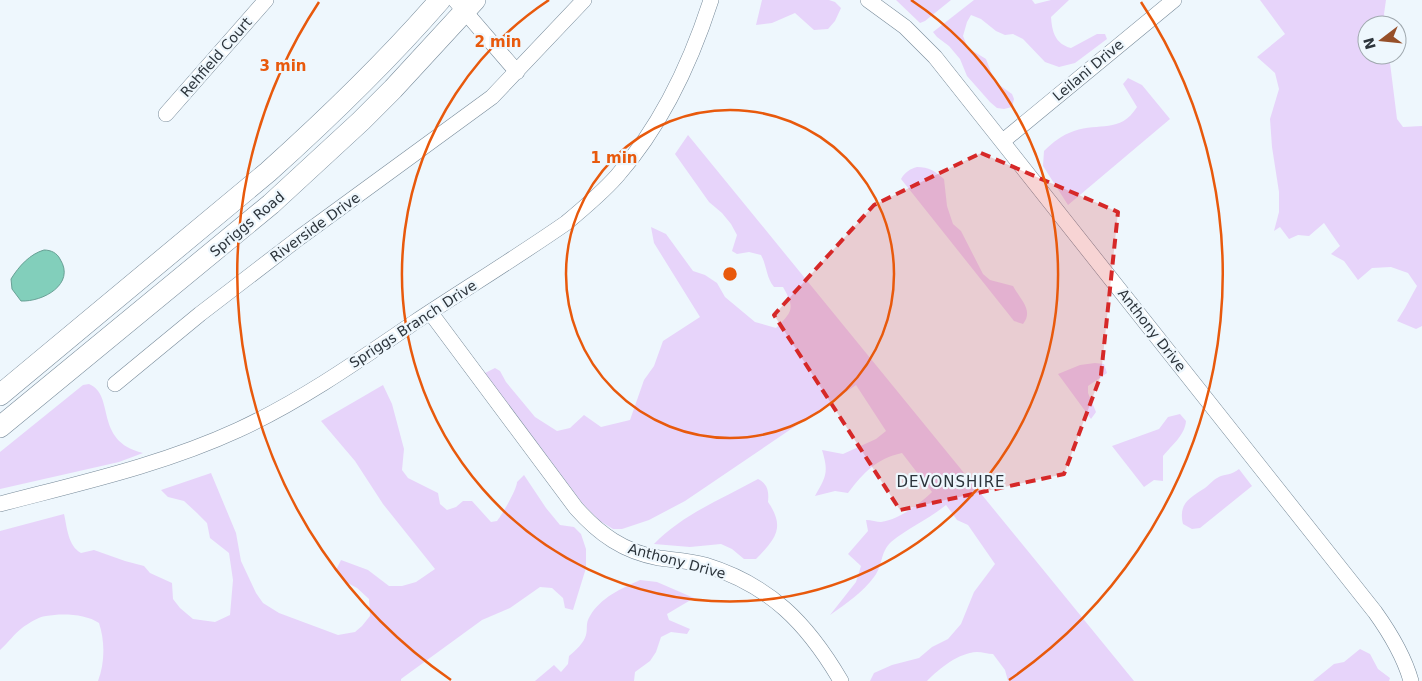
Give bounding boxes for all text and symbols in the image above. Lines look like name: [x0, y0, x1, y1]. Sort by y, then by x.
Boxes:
street label: Rehfield Court: [177, 14, 255, 100]
north arrow: [1357, 15, 1407, 65]
text: 2 min: [474, 33, 522, 51]
street label: Leilani Drive: [1050, 36, 1126, 104]
text: N: [1360, 36, 1379, 51]
text: 3 min: [259, 57, 307, 75]
text: 1 min: [590, 149, 638, 167]
street label: Spriggs Road: [207, 188, 287, 260]
street label: Riverside Drive: [267, 189, 363, 265]
centre of rings: [721, 265, 739, 283]
street label: Spriggs Branch Drive: [347, 277, 479, 371]
street label: Anthony Drive: [1115, 286, 1189, 374]
district label: DEVONSHIRE: [896, 473, 1006, 491]
street label: Anthony Drive: [626, 540, 728, 582]

